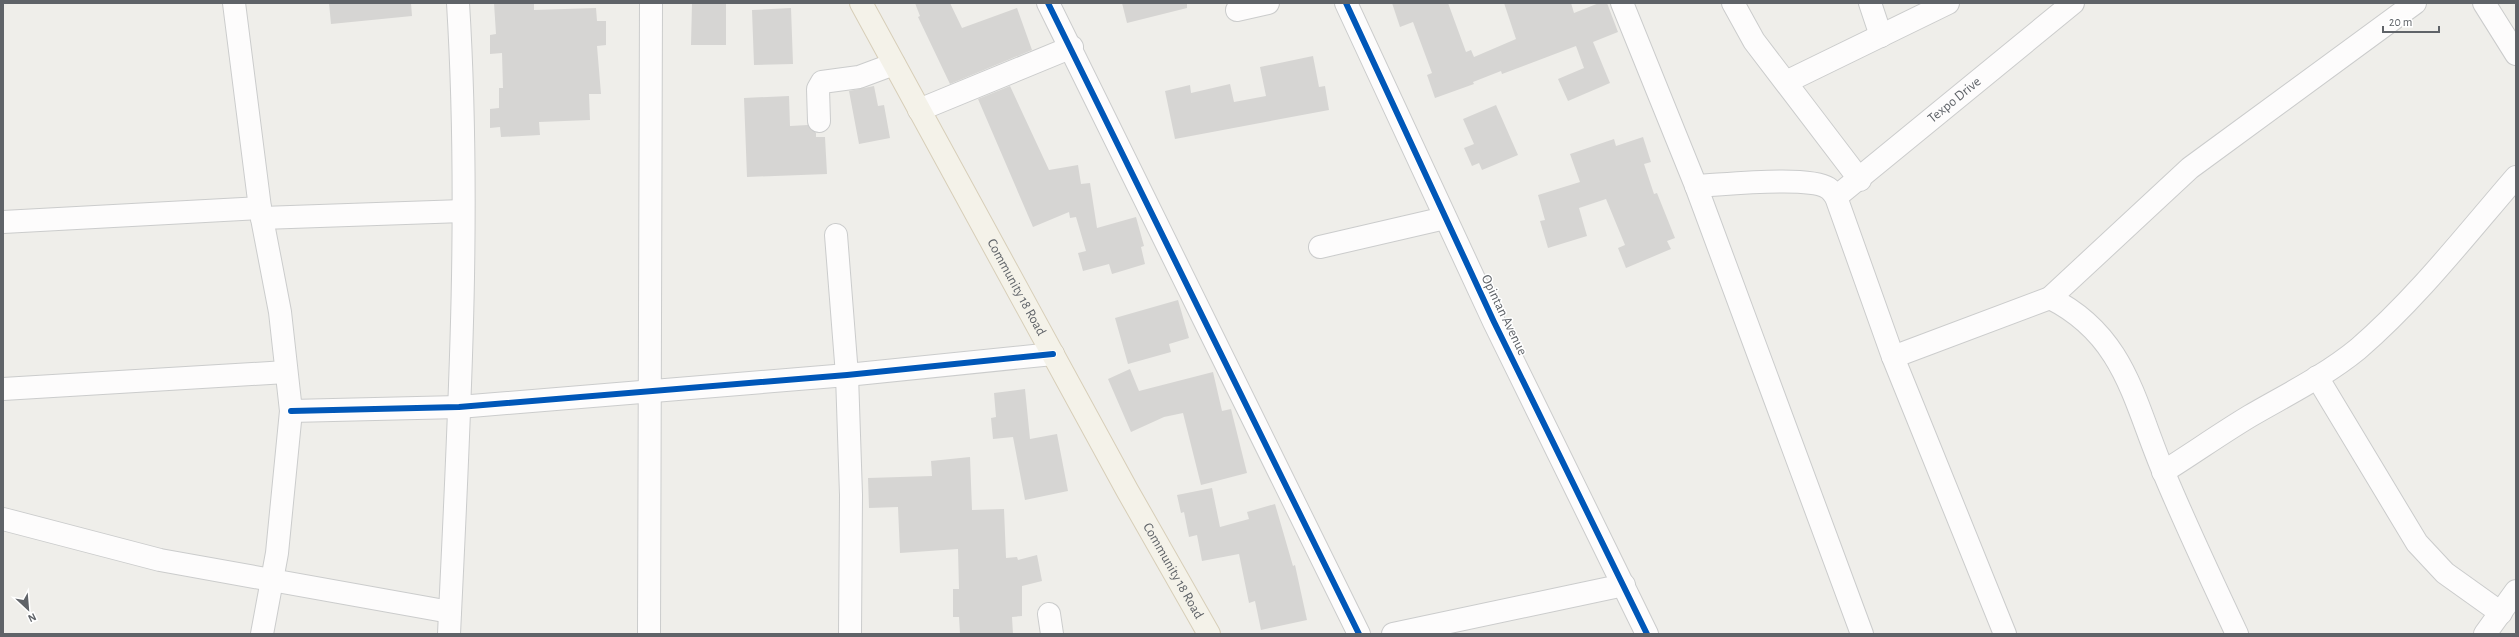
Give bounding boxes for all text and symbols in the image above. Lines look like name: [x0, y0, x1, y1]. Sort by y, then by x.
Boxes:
scale bar: [2383, 8, 2439, 34]
text: 20 m: [2389, 16, 2412, 28]
street label: Texpo Drive: [1925, 74, 1984, 126]
street label: Community 18 Road: [984, 237, 1048, 338]
street label: Opintan Avenue: [1478, 272, 1530, 358]
street label: Community 18 Road: [1140, 520, 1206, 621]
north arrow: [8, 589, 48, 629]
text: N: [26, 611, 38, 624]

